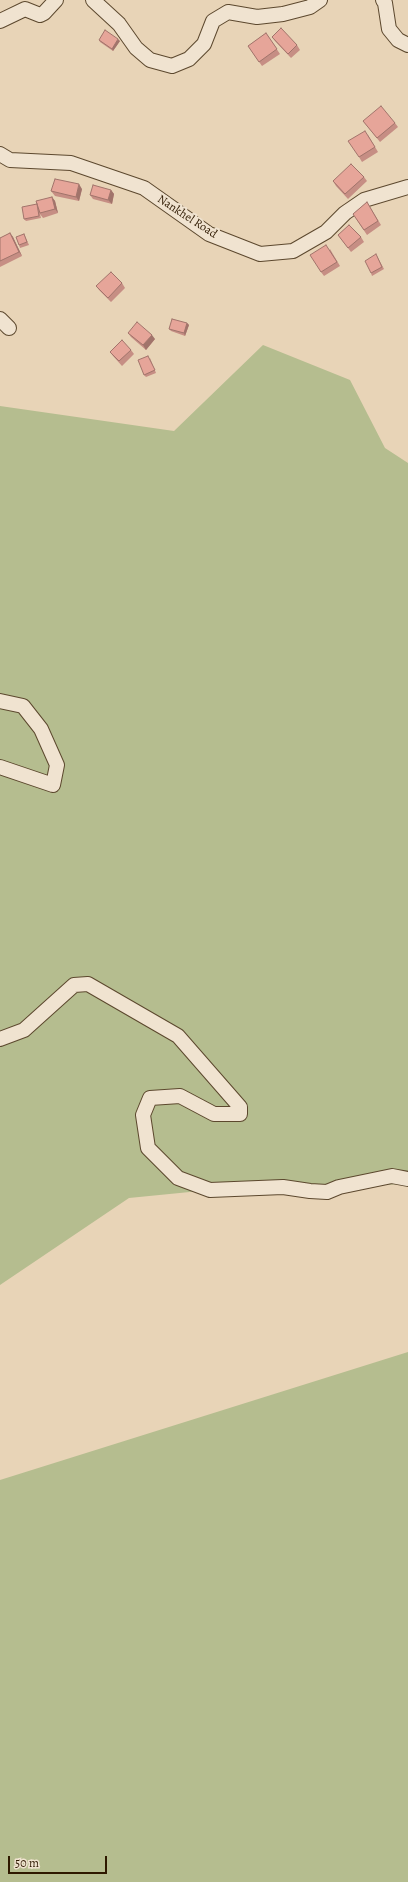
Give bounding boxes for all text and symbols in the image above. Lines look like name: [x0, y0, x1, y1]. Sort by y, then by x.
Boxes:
street label: Nankhel Road: [154, 192, 220, 242]
scale bar: [10, 1848, 109, 1874]
text: 50 m: [15, 1855, 39, 1871]

